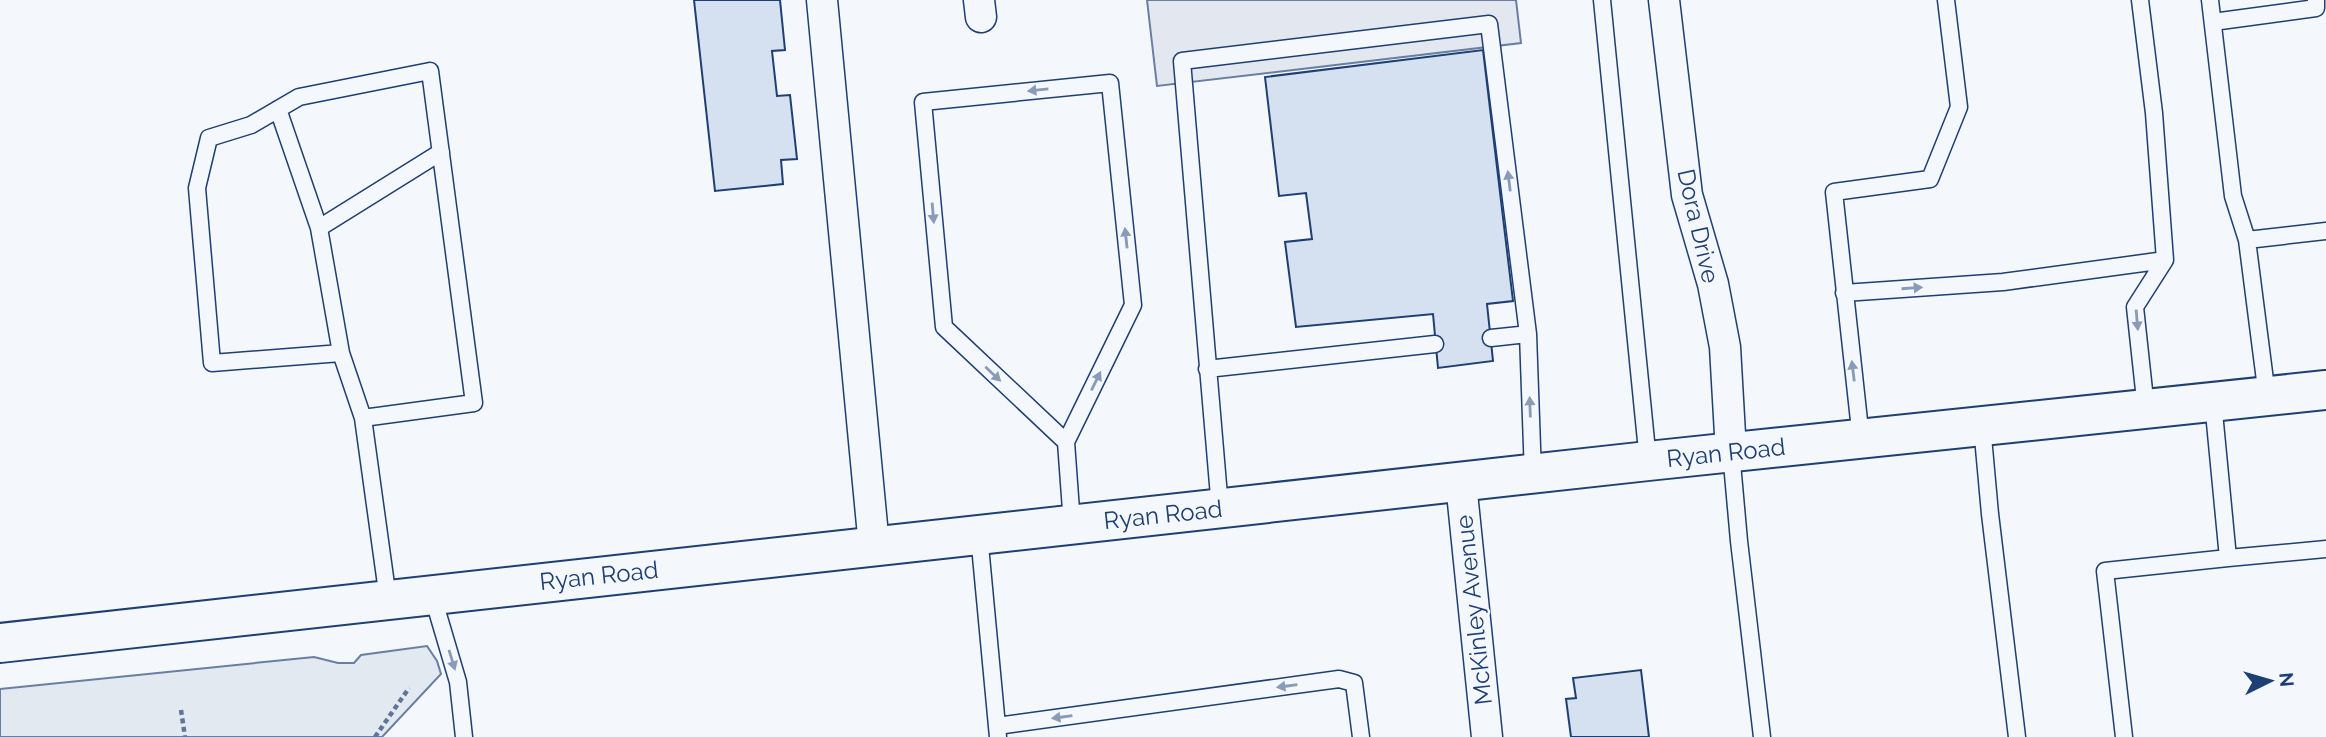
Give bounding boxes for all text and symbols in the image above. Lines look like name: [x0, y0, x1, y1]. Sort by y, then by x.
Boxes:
one-way arrow: [1027, 85, 1049, 96]
street label: Dora Drive: [1671, 166, 1726, 286]
one-way arrow: [1503, 169, 1514, 191]
one-way arrow: [928, 202, 939, 224]
one-way arrow: [1120, 226, 1131, 248]
one-way arrow: [1901, 283, 1923, 294]
one-way arrow: [2132, 309, 2143, 331]
one-way arrow: [1847, 360, 1858, 382]
one-way arrow: [984, 366, 1002, 382]
one-way arrow: [1090, 371, 1102, 391]
one-way arrow: [1525, 396, 1536, 418]
street label: Ryan Road: [1665, 432, 1787, 473]
street label: Ryan Road: [1102, 494, 1224, 535]
street label: McKinley Avenue: [1449, 514, 1498, 706]
street label: Ryan Road: [538, 555, 660, 596]
north arrow: [2235, 646, 2305, 716]
one-way arrow: [447, 650, 457, 671]
text: N: [2275, 671, 2299, 688]
one-way arrow: [1276, 681, 1298, 692]
one-way arrow: [1051, 712, 1073, 723]

